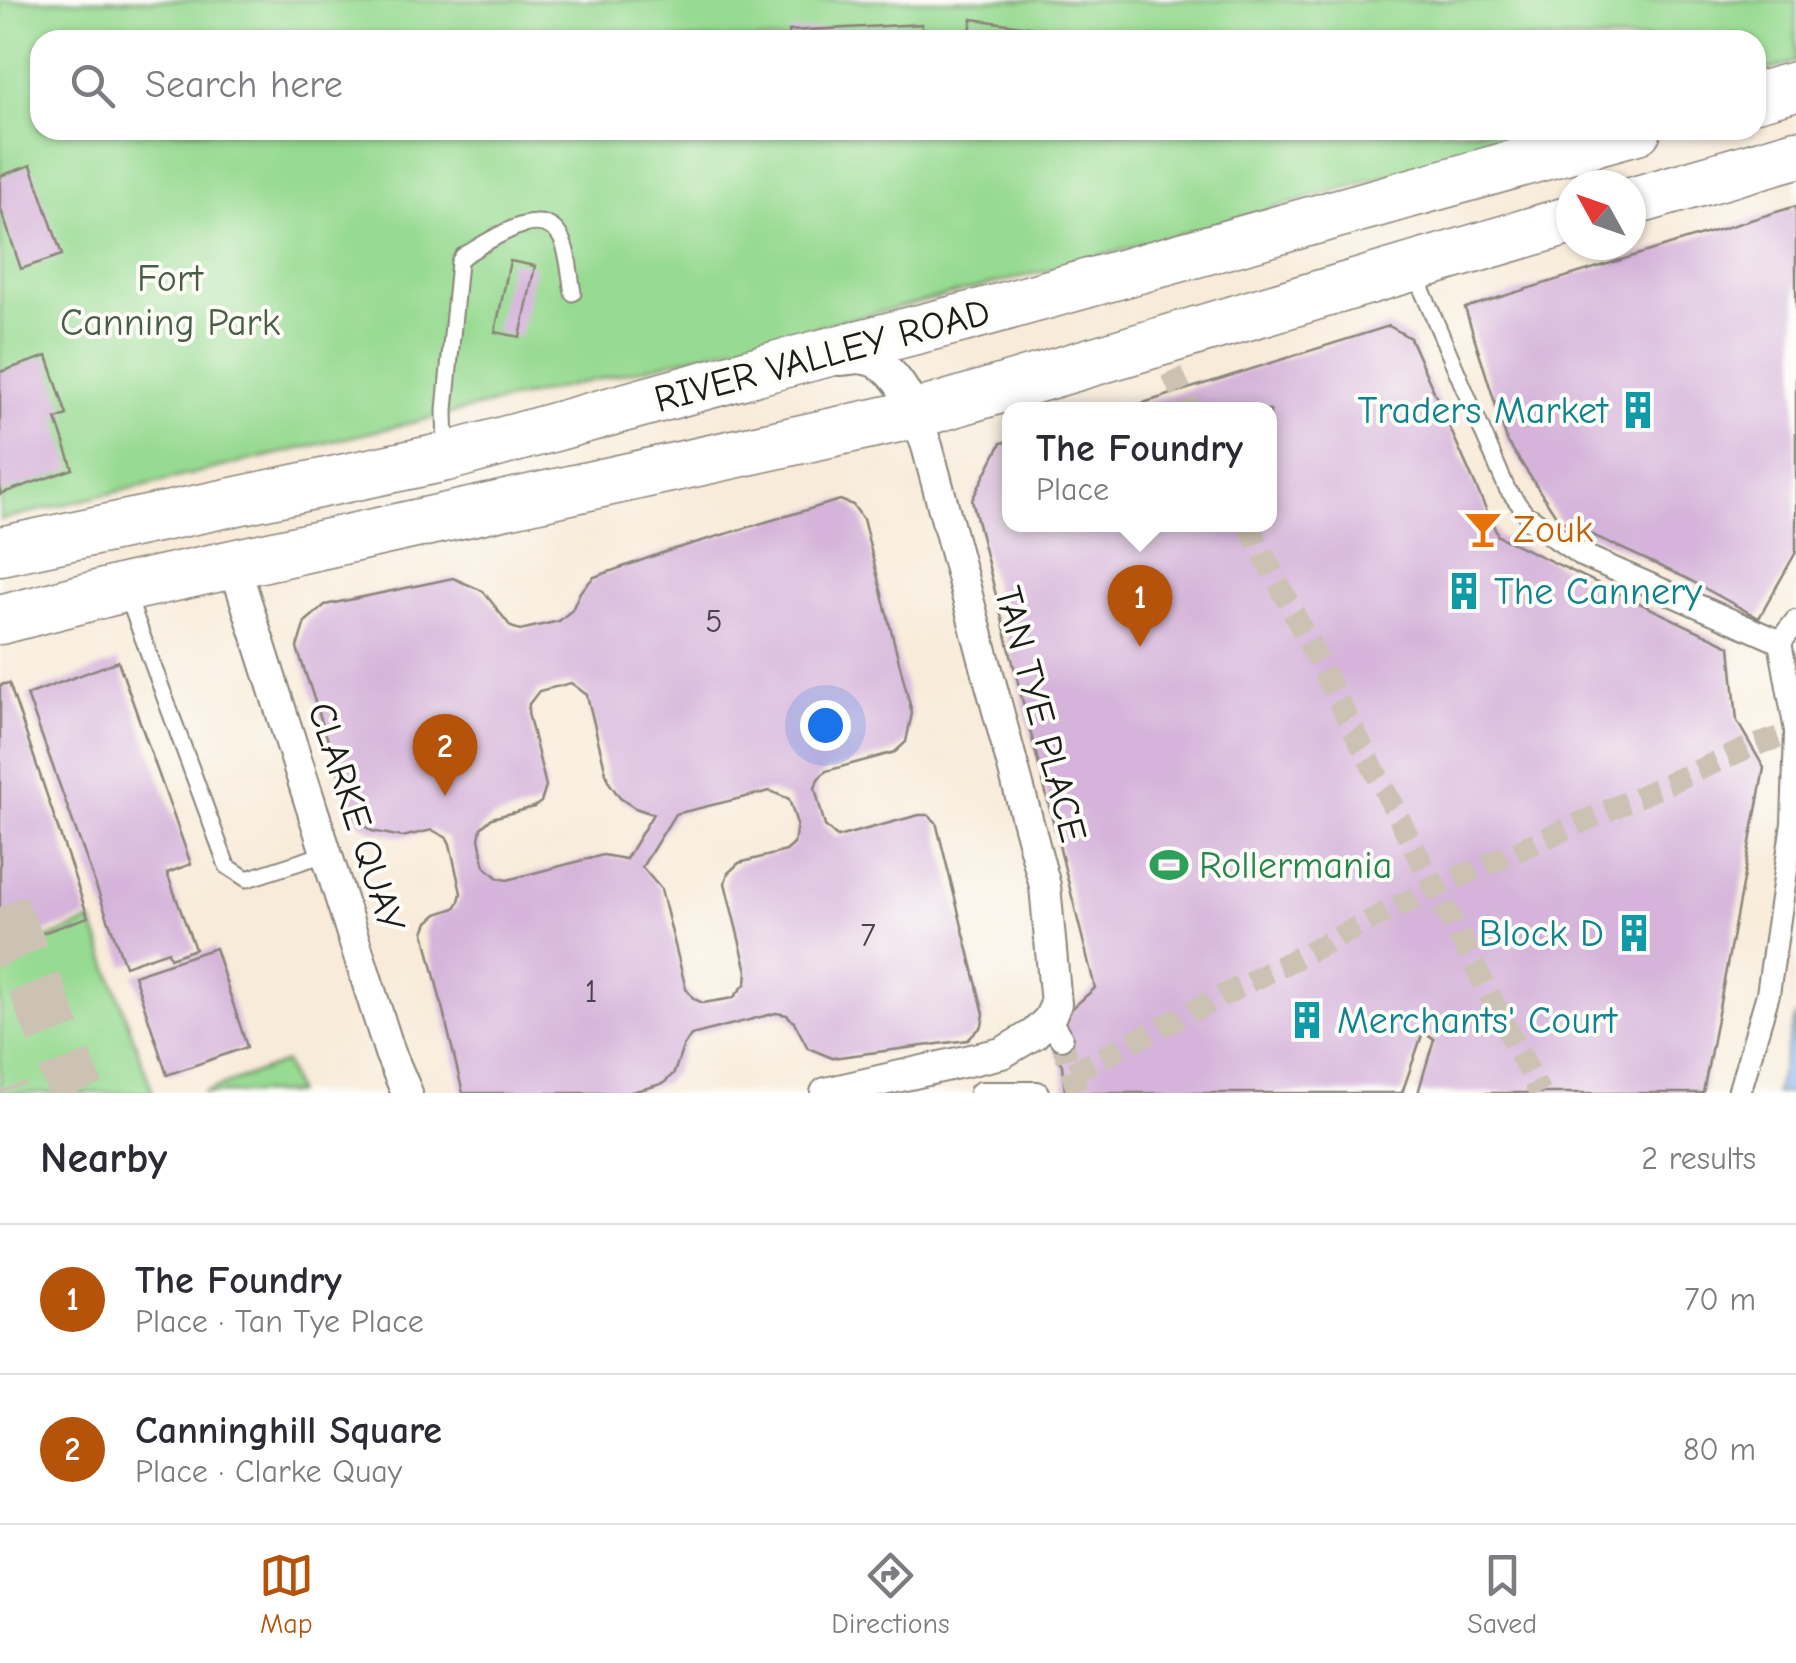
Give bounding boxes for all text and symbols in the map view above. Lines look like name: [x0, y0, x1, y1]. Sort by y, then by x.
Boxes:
search box: [30, 30, 1766, 140]
icon: search: [65, 58, 120, 113]
text: Search here: [145, 63, 343, 107]
north arrow: [1556, 170, 1646, 260]
park label: Fort Canning Park: [60, 257, 281, 345]
street label: RIVER VALLEY ROAD: [650, 290, 995, 422]
place label: Traders Market: [1357, 389, 1609, 433]
building icon: Traders Market: [1617, 389, 1659, 431]
popup: [1002, 402, 1277, 532]
text: The Foundry: [1036, 427, 1243, 471]
text: Place: [1036, 471, 1109, 508]
bar icon: Zouk: [1462, 508, 1504, 550]
place label: Zouk: [1513, 508, 1594, 552]
pin: 1: [1108, 564, 1172, 647]
building icon: The Cannery: [1443, 570, 1485, 612]
place label: The Cannery: [1494, 570, 1702, 614]
street label: TAN TYE PLACE: [985, 582, 1095, 847]
house number: 5: [705, 603, 723, 640]
street label: CLARKE QUAY: [298, 697, 414, 938]
your location: [800, 700, 851, 751]
pin: 2: [412, 714, 478, 796]
sports icon: Rollermania: [1148, 844, 1190, 886]
place label: Rollermania: [1199, 844, 1392, 888]
place label: Block D: [1479, 912, 1604, 956]
building icon: Block D: [1613, 912, 1655, 954]
house number: 7: [860, 917, 876, 954]
house number: 1: [585, 973, 597, 1010]
building icon: Merchants' Court: [1286, 999, 1328, 1041]
place label: Merchants' Court: [1337, 999, 1618, 1043]
text: Nearby: [40, 1134, 167, 1183]
text: 2 results: [1641, 1140, 1756, 1177]
text: The Foundry: [135, 1259, 342, 1303]
text: 1: [66, 1281, 79, 1318]
text: 70 m: [1684, 1281, 1756, 1318]
text: Place · Tan Tye Place: [135, 1303, 424, 1340]
text: Canninghill Square: [135, 1409, 442, 1453]
text: 2: [65, 1431, 80, 1468]
text: 80 m: [1683, 1431, 1756, 1468]
text: Place · Clarke Quay: [135, 1453, 402, 1490]
tab: Map: [259, 1548, 314, 1640]
tab: Directions: [831, 1548, 950, 1640]
tab: Saved: [1467, 1548, 1537, 1640]

